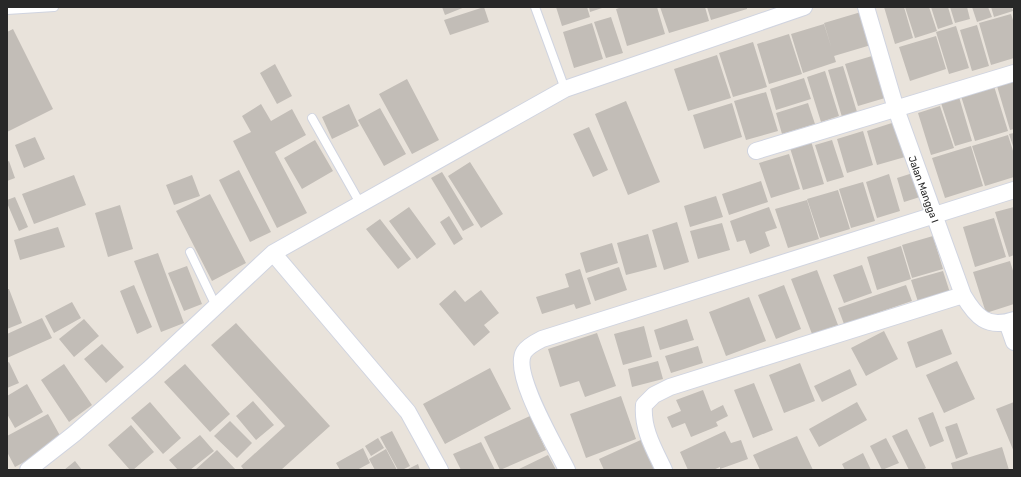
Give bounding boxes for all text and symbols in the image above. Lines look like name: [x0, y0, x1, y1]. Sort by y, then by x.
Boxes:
street label: Jalan Mangga I: [905, 154, 941, 224]

